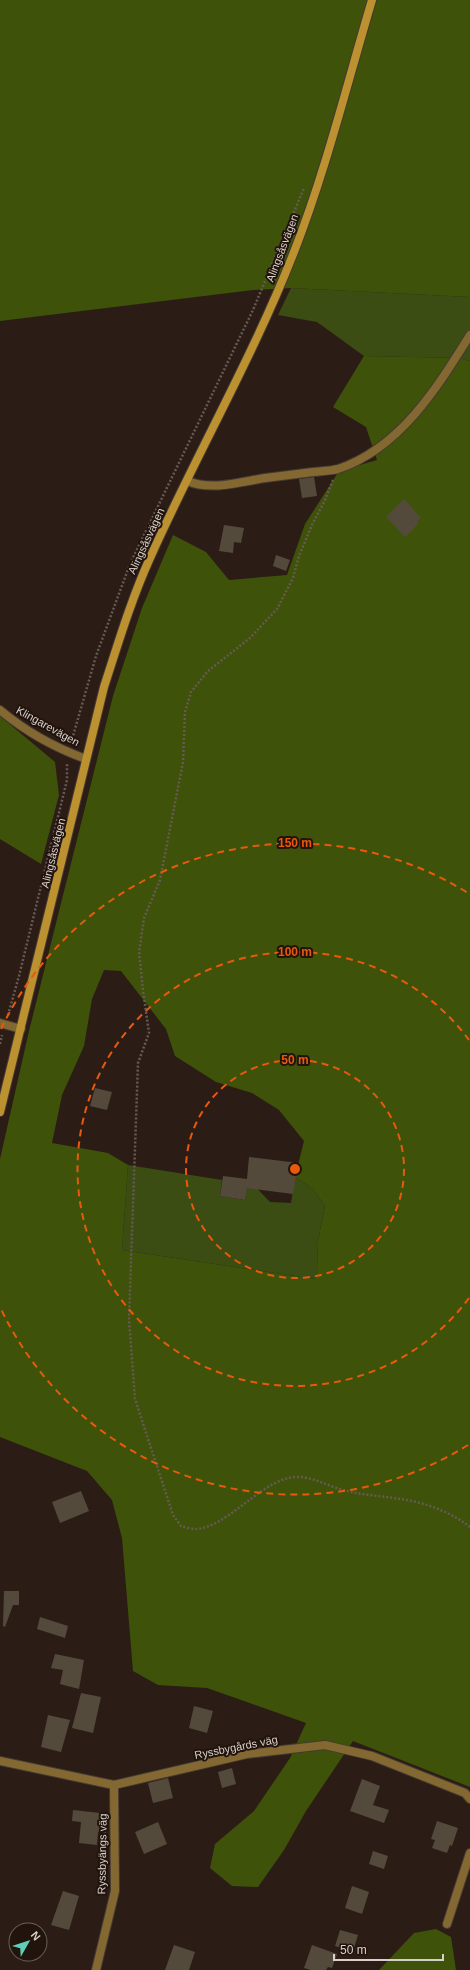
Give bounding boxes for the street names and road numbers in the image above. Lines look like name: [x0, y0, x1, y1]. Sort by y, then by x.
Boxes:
street label: Alingsåsvägen: [264, 212, 300, 284]
street label: Alingsåsvägen: [125, 506, 167, 576]
street label: Klingarevägen: [14, 704, 82, 748]
street label: Alingsåsvägen: [39, 817, 67, 889]
street label: Ryssbygårds väg: [193, 1733, 279, 1761]
street label: Ryssbyängs väg: [95, 1814, 109, 1894]

